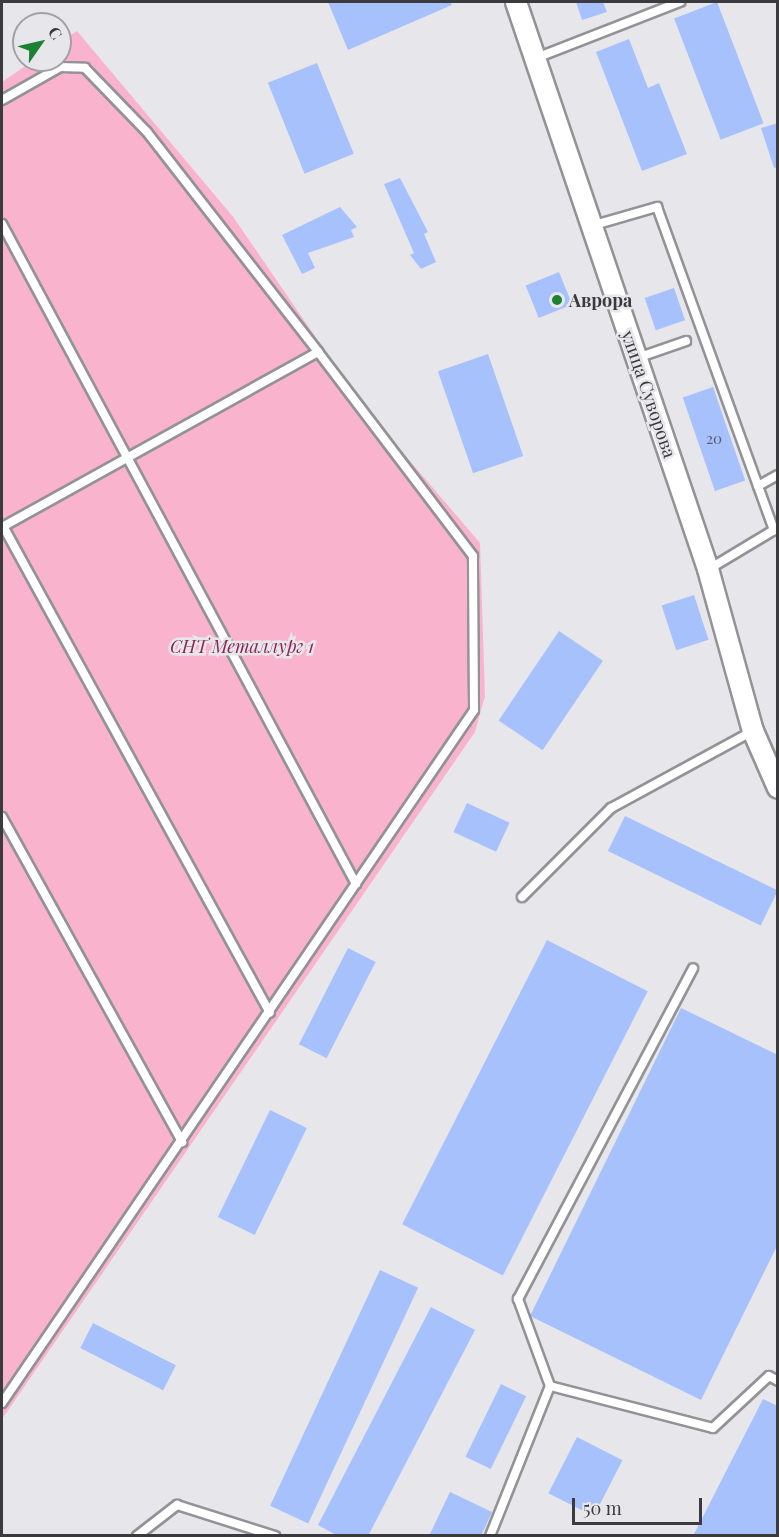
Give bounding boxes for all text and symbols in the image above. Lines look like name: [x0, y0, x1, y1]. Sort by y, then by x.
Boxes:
north arrow: [12, 12, 72, 72]
text: С: [44, 22, 68, 43]
place label: Аврора: [569, 289, 632, 311]
marker: Аврора: [550, 293, 564, 307]
street label: улица Суворова: [617, 327, 681, 461]
house number: 20: [706, 430, 722, 448]
park label: СНТ Металлург 1: [170, 635, 314, 657]
scale bar: [575, 1486, 706, 1524]
text: 50 m: [583, 1496, 622, 1520]

